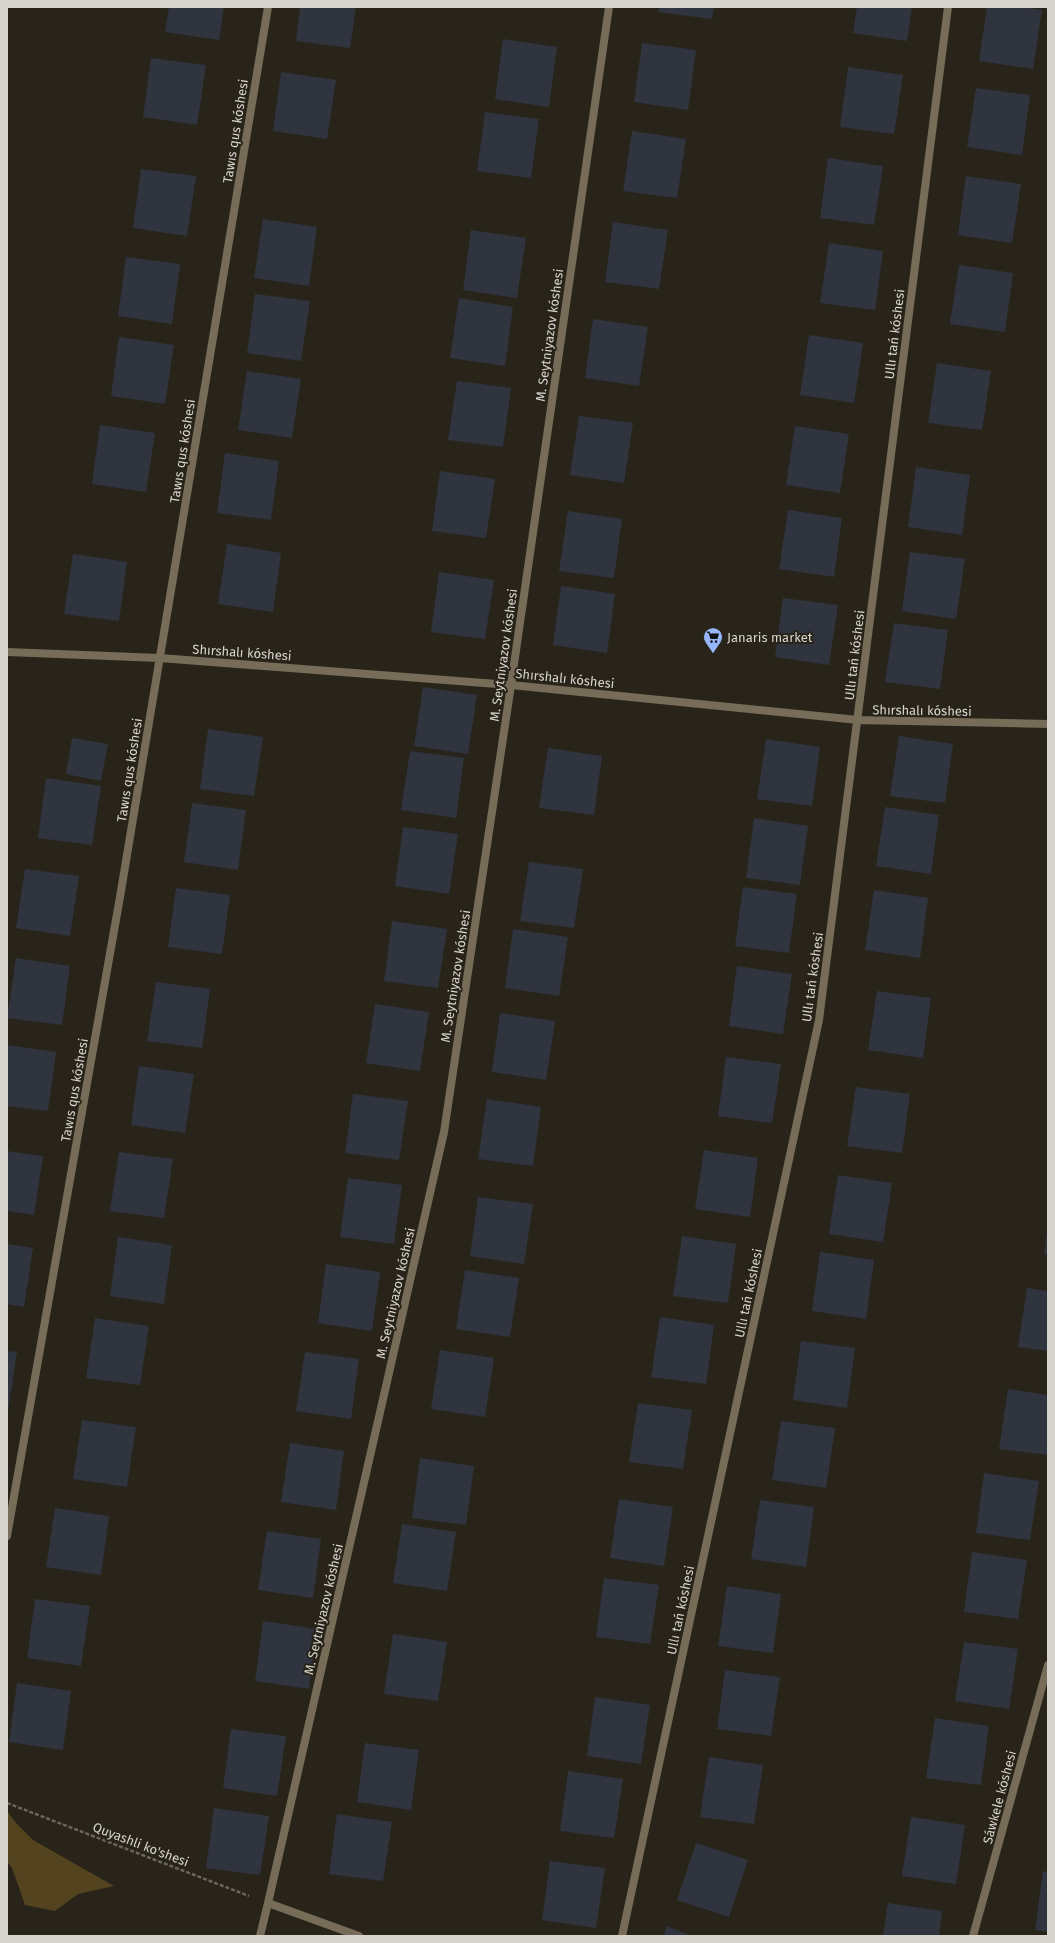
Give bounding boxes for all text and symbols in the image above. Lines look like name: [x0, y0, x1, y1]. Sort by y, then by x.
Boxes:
street label: Tawıs qus kóshesi: [220, 78, 251, 184]
street label: M. Seytniyazov kóshesi: [533, 268, 566, 402]
street label: Ullı tań kóshesi: [882, 288, 907, 380]
street label: Tawıs qus kóshesi: [167, 398, 198, 504]
street label: M. Seytniyazov kóshesi: [487, 588, 520, 722]
street label: Ullı tań kóshesi: [842, 609, 867, 701]
supermarket icon: Janaris market: [702, 626, 724, 654]
place label: Janaris market: [727, 630, 813, 645]
street label: Shırshalı kóshesi: [192, 642, 292, 663]
street label: Shırshalı kóshesi: [515, 666, 615, 691]
street label: Shırshalı kóshesi: [872, 702, 972, 719]
street label: Tawıs qus kóshesi: [114, 717, 145, 823]
street label: M. Seytniyazov kóshesi: [438, 909, 473, 1043]
street label: Ullı tań kóshesi: [799, 931, 826, 1023]
street label: Tawıs qus kóshesi: [58, 1037, 91, 1143]
street label: M. Seytniyazov kóshesi: [373, 1226, 418, 1360]
street label: Ullı tań kóshesi: [732, 1247, 765, 1339]
street label: M. Seytniyazov kóshesi: [301, 1542, 346, 1676]
street label: Ullı tań kóshesi: [664, 1564, 697, 1656]
street label: Sáwkele kóshesi: [980, 1749, 1019, 1845]
street label: Quyashli ko'shesi: [91, 1819, 191, 1870]

